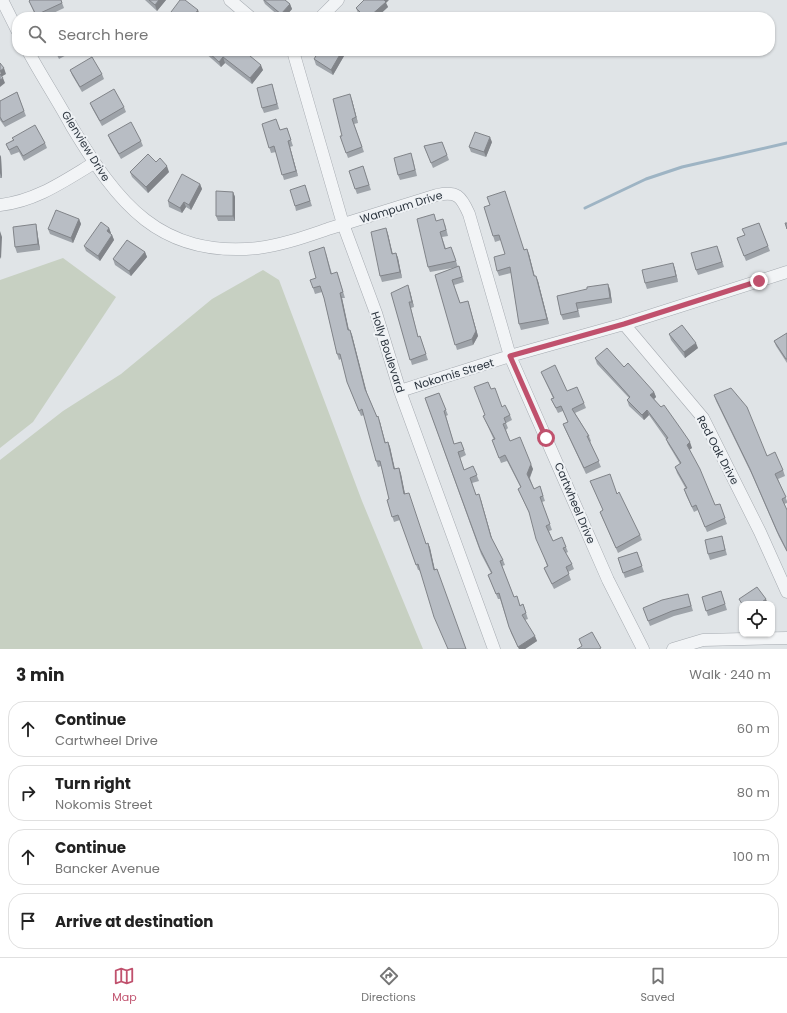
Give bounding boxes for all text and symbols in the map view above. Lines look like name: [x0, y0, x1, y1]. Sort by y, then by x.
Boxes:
search box: [12, 12, 775, 56]
icon: search: [26, 23, 48, 45]
text: Search here: [58, 24, 148, 45]
street label: Glenview Drive: [58, 108, 114, 184]
street label: Wampum Drive: [358, 187, 445, 227]
route end: [750, 272, 768, 290]
street label: Holly Boulevard: [367, 309, 409, 395]
street label: Nokomis Street: [412, 354, 496, 394]
street label: Red Oak Drive: [693, 413, 743, 488]
route start: [537, 429, 555, 447]
street label: Cartwheel Drive: [551, 460, 599, 546]
map controls: [739, 601, 775, 637]
button: locate: [739, 601, 775, 637]
text: 3 min: [16, 663, 64, 687]
text: Walk · 240 m: [689, 665, 771, 684]
text: Continue: [55, 709, 126, 730]
icon: ahead: [17, 718, 39, 740]
text: 60 m: [737, 719, 770, 738]
text: Cartwheel Drive: [55, 731, 158, 750]
text: Turn right: [55, 773, 131, 794]
icon: right: [17, 782, 39, 804]
text: 80 m: [737, 783, 770, 802]
text: Nokomis Street: [55, 795, 152, 814]
text: Continue: [55, 837, 126, 858]
icon: ahead: [17, 846, 39, 868]
text: 100 m: [733, 847, 770, 866]
text: Bancker Avenue: [55, 859, 160, 878]
icon: arrive: [17, 910, 39, 932]
text: Arrive at destination: [55, 911, 213, 932]
tab: Map: [112, 965, 137, 1006]
tab: Directions: [361, 965, 416, 1006]
tab: Saved: [640, 965, 675, 1006]

